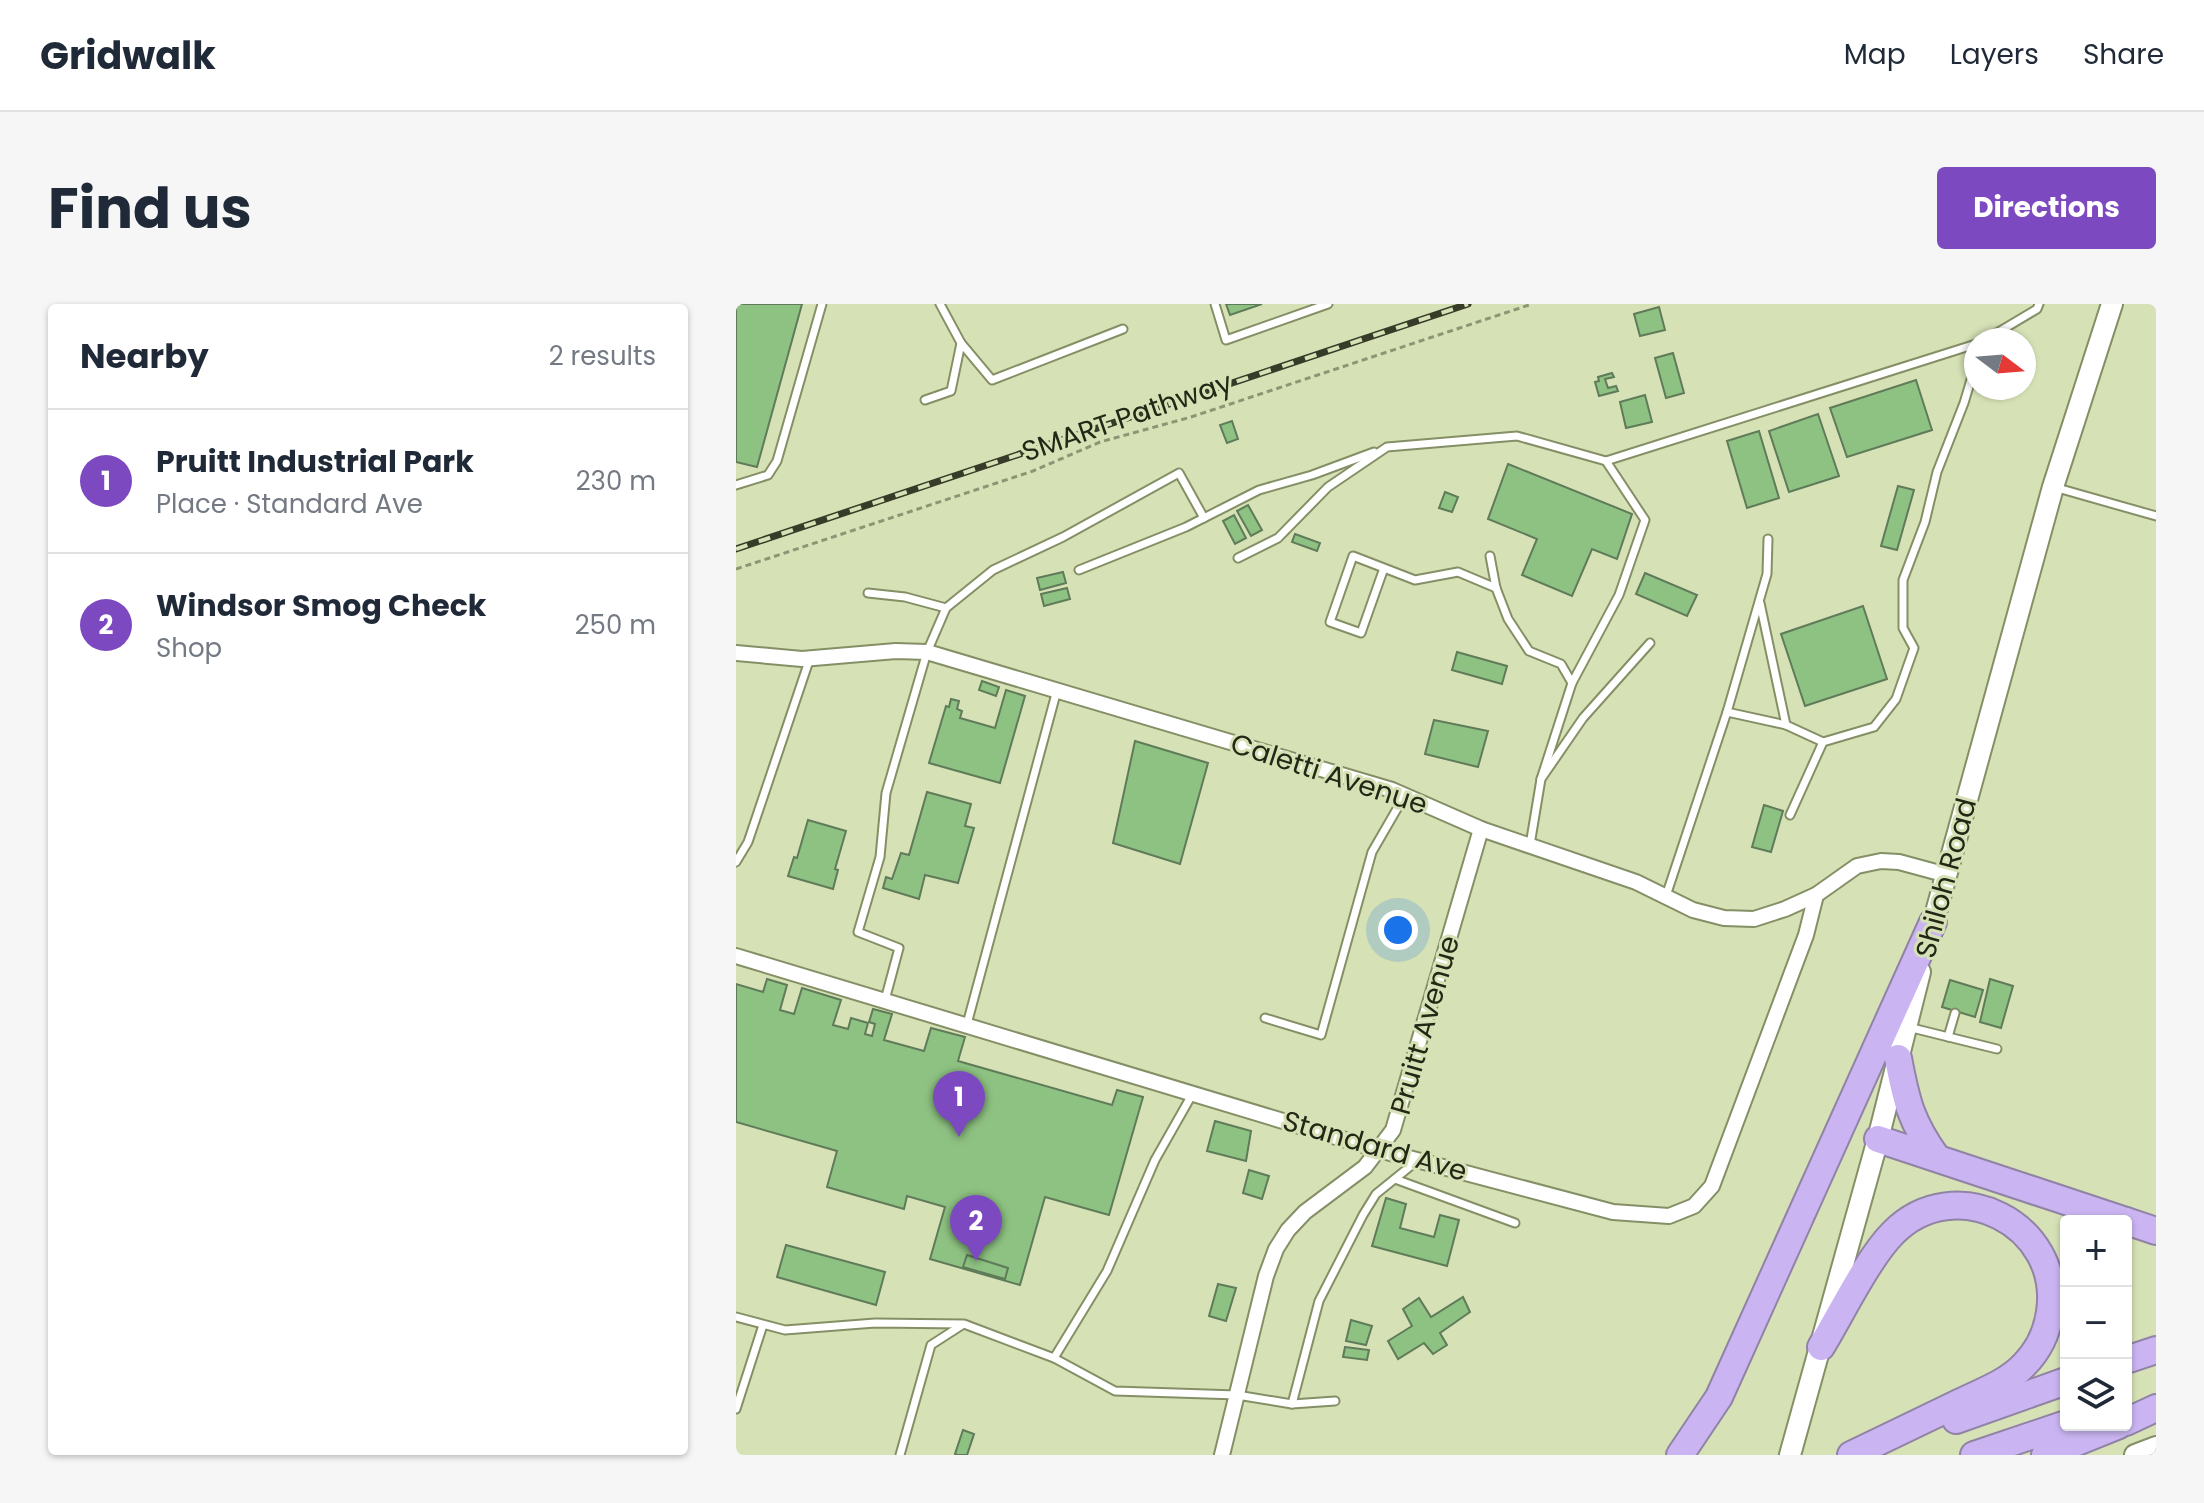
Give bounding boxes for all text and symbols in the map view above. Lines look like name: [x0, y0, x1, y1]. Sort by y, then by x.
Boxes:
text: Gridwalk: [40, 29, 216, 82]
text: Map: [1844, 35, 1906, 74]
text: Layers: [1950, 35, 2039, 74]
text: Share: [2083, 35, 2164, 74]
button: Directions: [1937, 167, 2156, 249]
text: Find us: [48, 169, 252, 248]
north arrow: [1964, 328, 2036, 400]
text: Nearby: [80, 332, 209, 380]
text: 2 results: [549, 338, 656, 374]
street label: SMART Pathway: [1017, 363, 1238, 471]
text: Pruitt Industrial Park: [156, 440, 474, 483]
text: 1: [101, 463, 111, 499]
text: 230 m: [576, 463, 656, 499]
text: Place · Standard Ave: [156, 486, 423, 522]
text: Windsor Smog Check: [156, 584, 486, 627]
text: 2: [99, 607, 113, 643]
text: 250 m: [575, 607, 656, 643]
text: Shop: [156, 630, 222, 666]
street label: Caletti Avenue: [1226, 724, 1432, 824]
street label: Shiloh Road: [1906, 794, 1986, 962]
your location: [1378, 910, 1418, 950]
street label: Pruitt Avenue: [1381, 931, 1469, 1119]
pin: 1: [933, 1071, 985, 1137]
street label: Standard Ave: [1278, 1101, 1472, 1191]
pin: 2: [950, 1195, 1002, 1261]
map controls: [2060, 1215, 2132, 1431]
button: +: [2060, 1215, 2132, 1287]
button: −: [2060, 1287, 2132, 1359]
button: layers: [2060, 1359, 2132, 1431]

